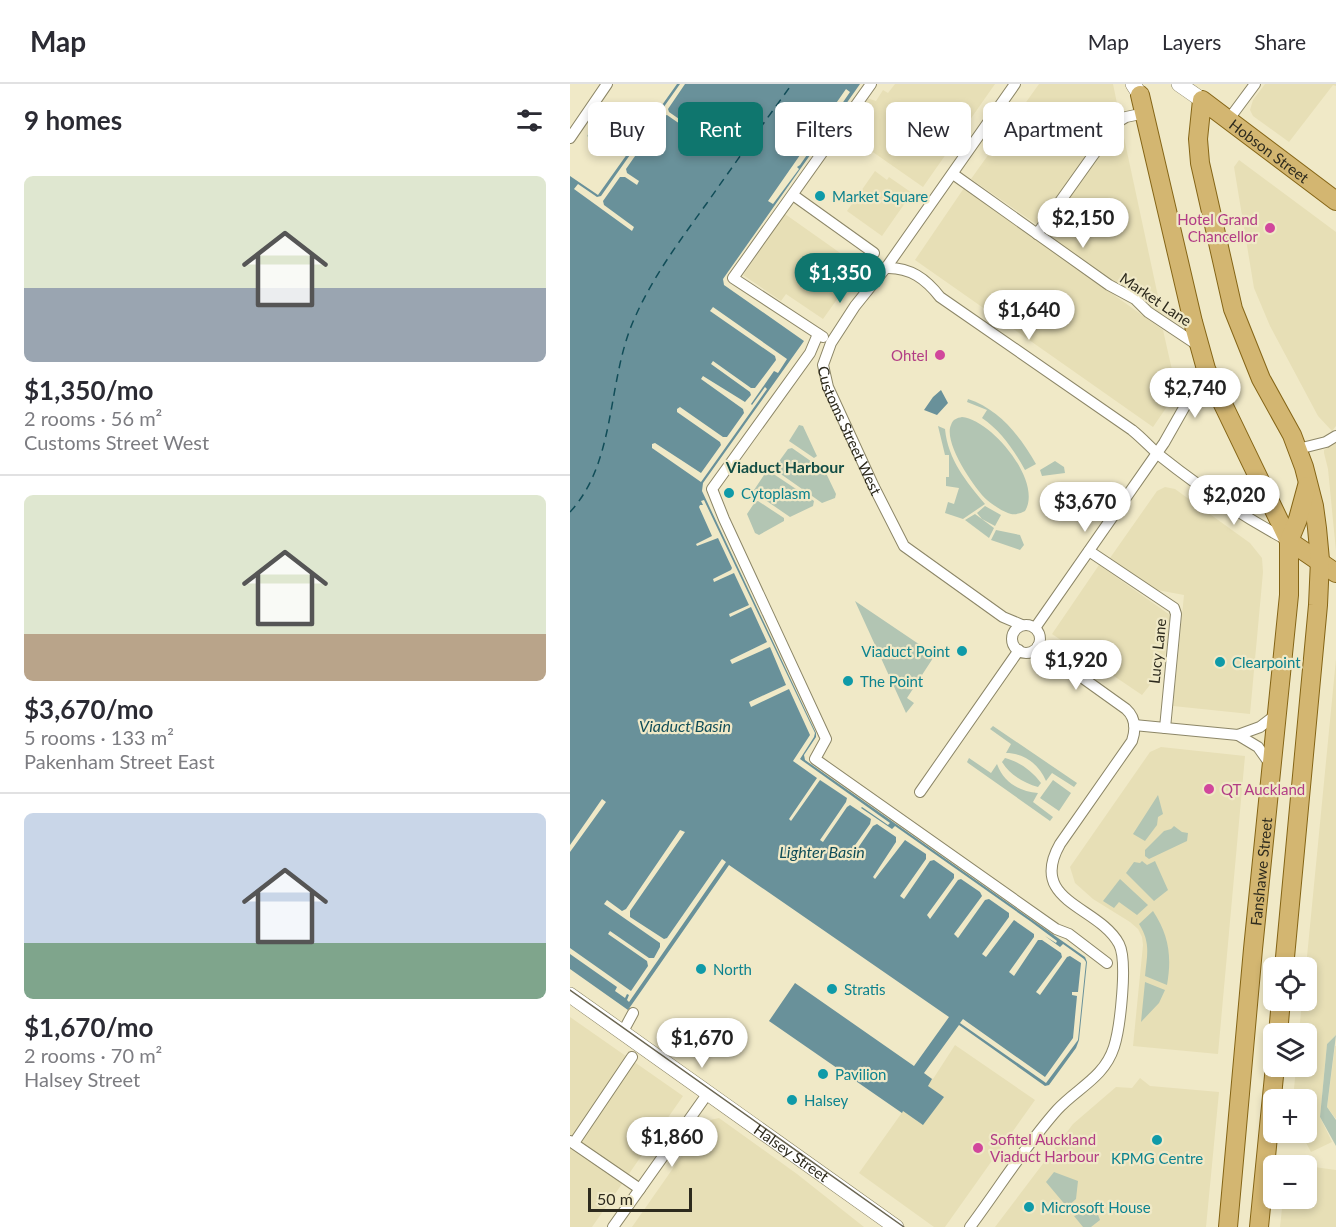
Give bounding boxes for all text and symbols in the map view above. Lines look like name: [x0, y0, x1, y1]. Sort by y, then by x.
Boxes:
text: Map: [30, 24, 86, 58]
text: Map: [1088, 29, 1129, 54]
text: Layers: [1162, 29, 1221, 54]
text: Share: [1254, 29, 1306, 54]
chip: Buy: [588, 102, 666, 156]
chip: Rent: [678, 102, 763, 156]
chip: Filters: [775, 102, 874, 156]
chip: New: [886, 102, 971, 156]
chip: Apartment: [983, 102, 1124, 156]
text: 9 homes: [24, 104, 122, 136]
icon: filters: [513, 104, 546, 137]
street label: Hobson Street: [1226, 115, 1313, 187]
place label: Market Square: [832, 187, 928, 205]
marker: Market Square: [813, 189, 827, 203]
pin: $2,150: [1034, 198, 1132, 249]
text: $2,150: [1052, 205, 1114, 229]
place label: Hotel Grand Chancellor: [1177, 210, 1259, 245]
icon: home: [231, 215, 339, 323]
marker: Hotel Grand Chancellor: [1263, 221, 1277, 235]
pin: $1,350: [791, 253, 889, 304]
text: $1,350: [809, 260, 871, 284]
street label: Market Lane: [1117, 269, 1195, 330]
pin: $1,640: [980, 290, 1078, 341]
text: $1,640: [998, 297, 1060, 321]
place label: Ohtel: [891, 346, 928, 364]
marker: Ohtel: [933, 348, 947, 362]
street label: Customs Street West: [814, 364, 886, 498]
pin: $2,740: [1146, 368, 1244, 419]
text: $1,350/mo: [24, 374, 154, 406]
text: $2,740: [1164, 375, 1226, 399]
text: 2 rooms · 56 m²: [24, 406, 162, 430]
text: Customs Street West: [24, 430, 209, 454]
district label: Viaduct Harbour: [725, 457, 844, 476]
pin: $2,020: [1185, 475, 1283, 526]
pin: $3,670: [1036, 482, 1134, 533]
text: $2,020: [1203, 482, 1265, 506]
place label: Cytoplasm: [741, 484, 811, 502]
marker: Cytoplasm: [722, 486, 736, 500]
text: $3,670: [1054, 489, 1116, 513]
icon: home: [231, 534, 339, 642]
street label: Lucy Lane: [1145, 617, 1169, 684]
pin: $1,920: [1027, 640, 1125, 691]
place label: Viaduct Point: [861, 642, 951, 660]
marker: Viaduct Point: [955, 644, 969, 658]
text: $1,920: [1045, 647, 1107, 671]
place label: Clearpoint: [1232, 653, 1301, 671]
marker: Clearpoint: [1213, 655, 1227, 669]
place label: The Point: [860, 672, 924, 690]
marker: The Point: [841, 674, 855, 688]
text: $3,670/mo: [24, 693, 154, 725]
water label: Viaduct Basin: [639, 716, 731, 735]
text: 5 rooms · 133 m²: [24, 725, 174, 749]
text: Pakenham Street East: [24, 749, 215, 773]
place label: QT Auckland: [1221, 780, 1305, 798]
marker: QT Auckland: [1202, 782, 1216, 796]
street label: Fanshawe Street: [1246, 816, 1275, 926]
water label: Lighter Basin: [779, 842, 865, 861]
icon: home: [231, 852, 339, 960]
map controls: [1263, 957, 1317, 1209]
button: locate: [1263, 957, 1317, 1011]
place label: North: [713, 960, 752, 978]
marker: North: [694, 962, 708, 976]
place label: Stratis: [844, 980, 886, 998]
marker: Stratis: [825, 982, 839, 996]
text: $1,670/mo: [24, 1011, 154, 1043]
pin: $1,670: [653, 1018, 751, 1069]
button: layers: [1263, 1023, 1317, 1077]
text: $1,670: [671, 1025, 733, 1049]
text: 2 rooms · 70 m²: [24, 1043, 162, 1067]
place label: Pavilion: [835, 1065, 886, 1083]
text: Halsey Street: [24, 1067, 140, 1091]
marker: Pavilion: [816, 1067, 830, 1081]
button: +: [1263, 1089, 1317, 1143]
place label: Halsey: [804, 1091, 848, 1109]
marker: Halsey: [785, 1093, 799, 1107]
pin: $1,860: [623, 1117, 721, 1168]
street label: Halsey Street: [751, 1120, 833, 1186]
text: $1,860: [641, 1124, 703, 1148]
place label: Sofitel Auckland Viaduct Harbour: [990, 1130, 1100, 1165]
marker: KPMG Centre: [1150, 1133, 1164, 1147]
marker: Sofitel Auckland Viaduct Harbour: [971, 1141, 985, 1155]
place label: KPMG Centre: [1111, 1149, 1203, 1167]
button: −: [1263, 1155, 1317, 1209]
scale bar: [588, 1185, 692, 1212]
text: 50 m: [597, 1189, 633, 1208]
place label: Microsoft House: [1041, 1198, 1151, 1216]
marker: Microsoft House: [1022, 1200, 1036, 1214]

